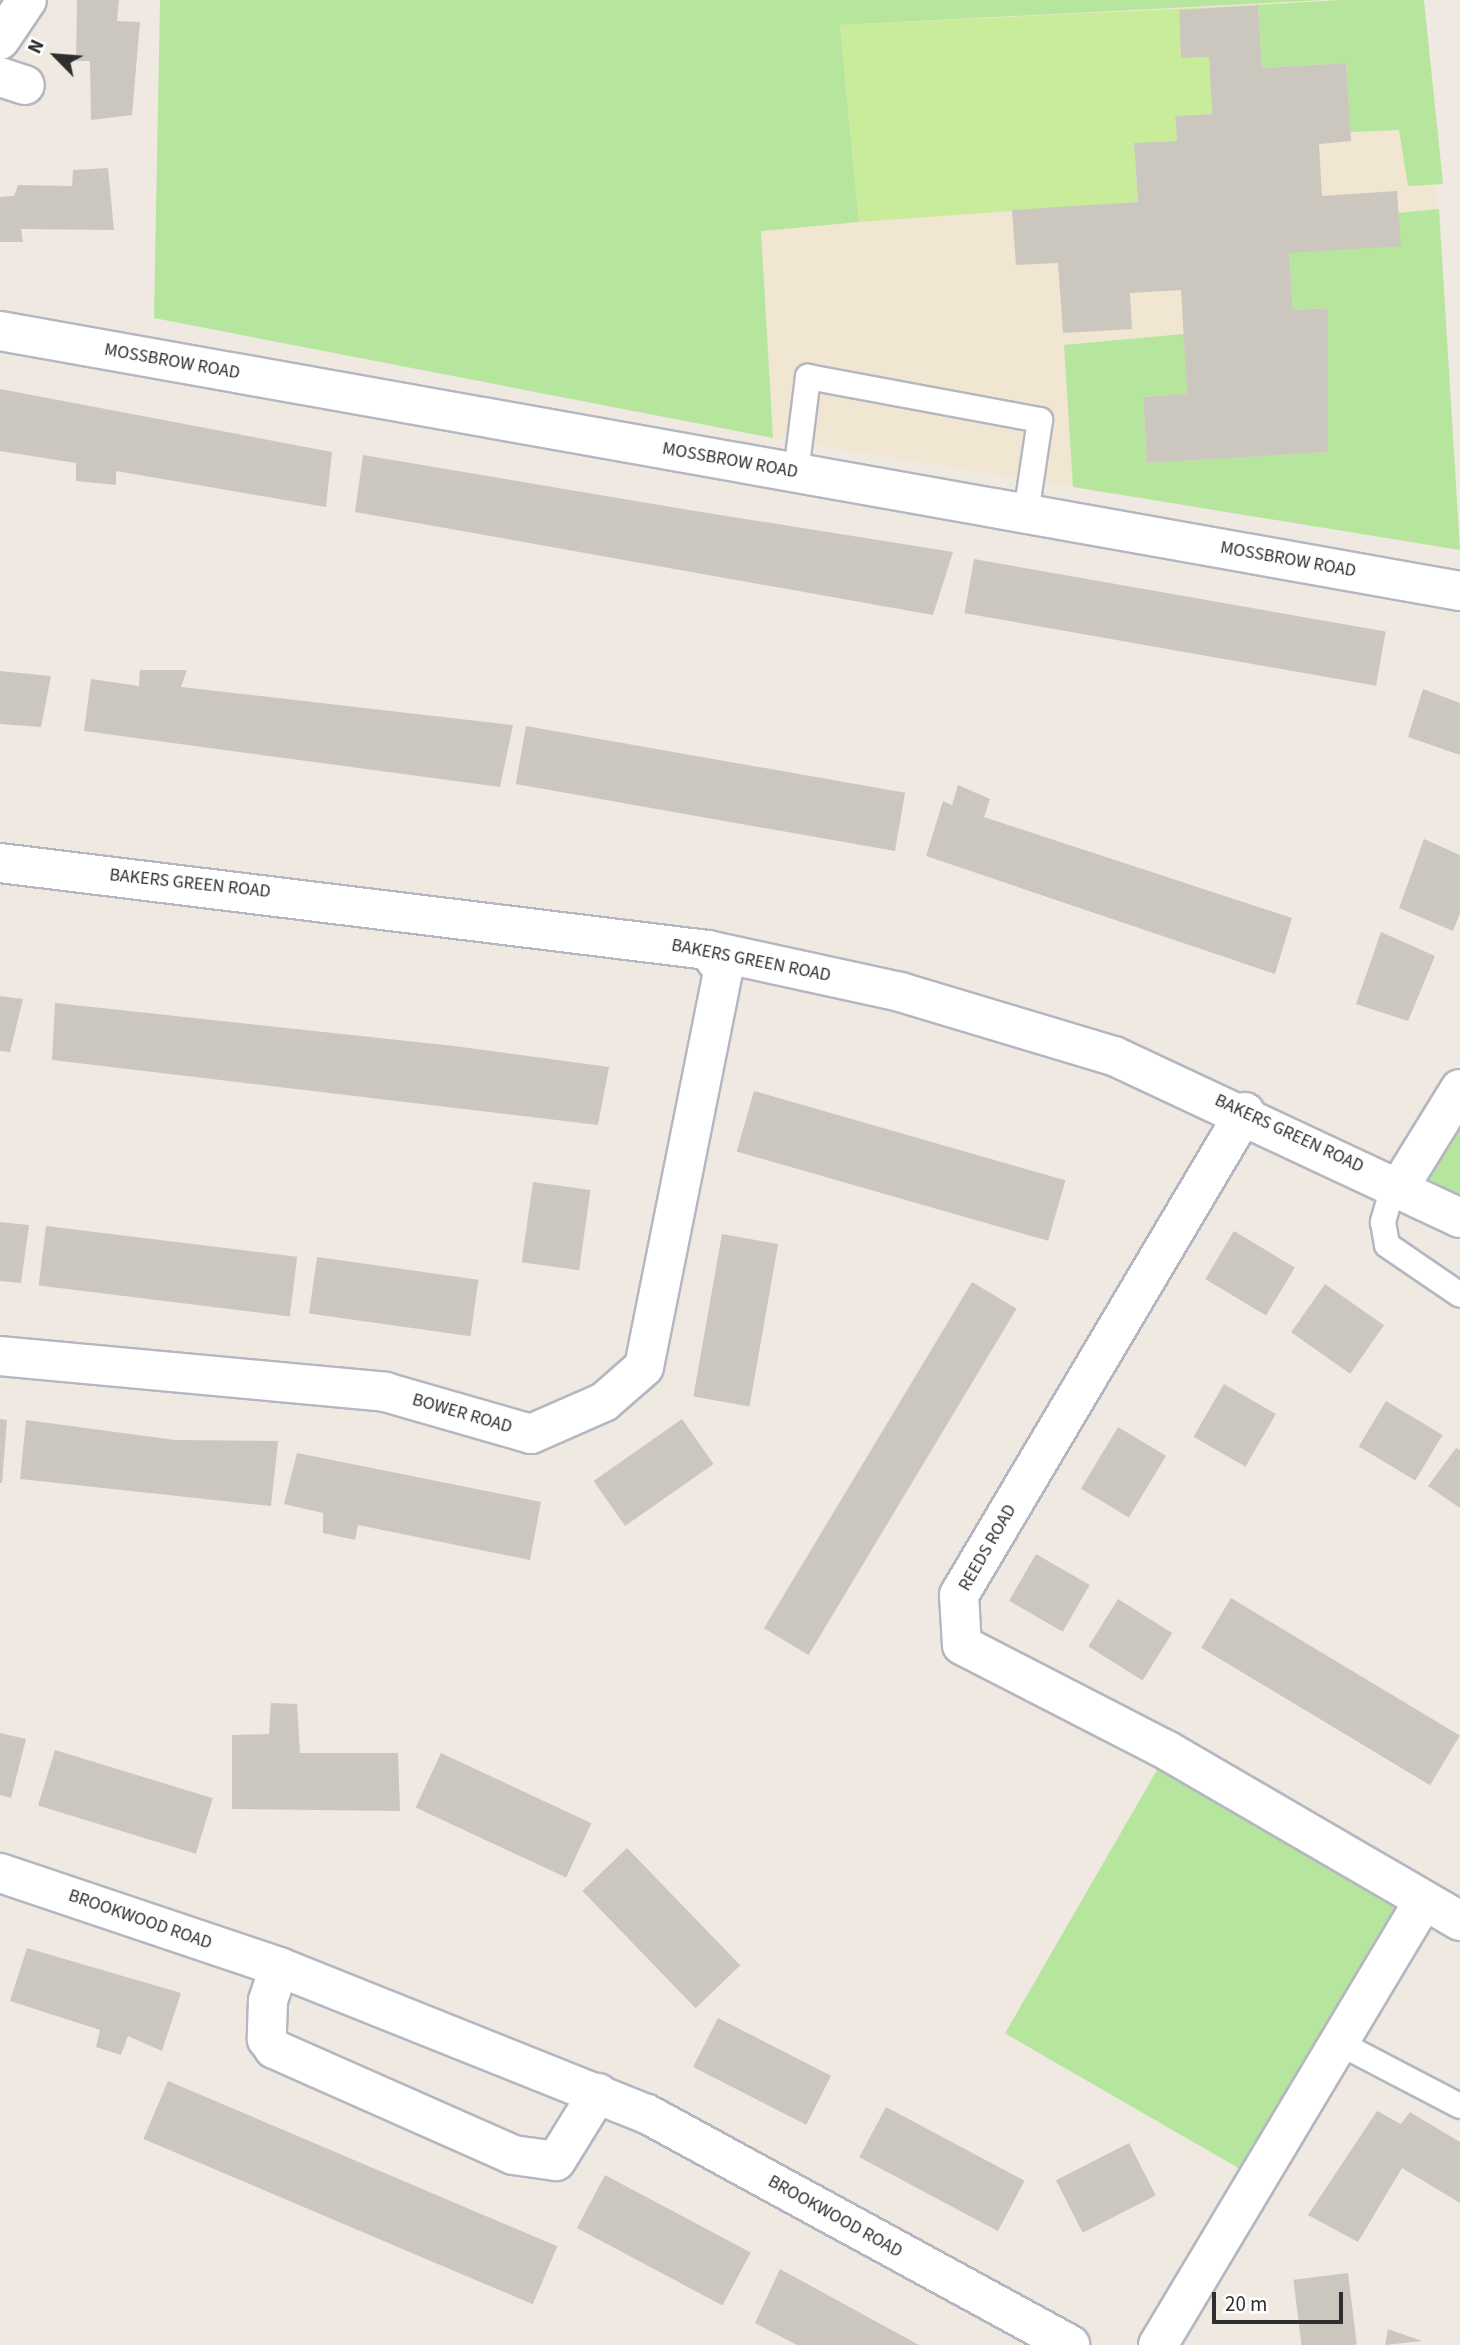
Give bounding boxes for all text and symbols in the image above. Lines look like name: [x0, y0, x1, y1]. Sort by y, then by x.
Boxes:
north arrow: [21, 21, 91, 91]
text: N: [22, 35, 51, 58]
street label: MOSSBROW ROAD: [103, 339, 241, 385]
street label: MOSSBROW ROAD: [661, 438, 799, 484]
street label: MOSSBROW ROAD: [1219, 537, 1357, 583]
street label: BAKERS GREEN ROAD: [108, 865, 272, 903]
street label: BAKERS GREEN ROAD: [669, 935, 833, 987]
street label: BAKERS GREEN ROAD: [1211, 1090, 1367, 1178]
street label: BOWER ROAD: [410, 1389, 514, 1439]
street label: REEDS ROAD: [955, 1501, 1021, 1595]
street label: BROOKWOOD ROAD: [65, 1885, 215, 1955]
street label: BROOKWOOD ROAD: [764, 2171, 906, 2263]
scale bar: [1215, 2278, 1346, 2322]
text: 20 m: [1225, 2289, 1267, 2319]

